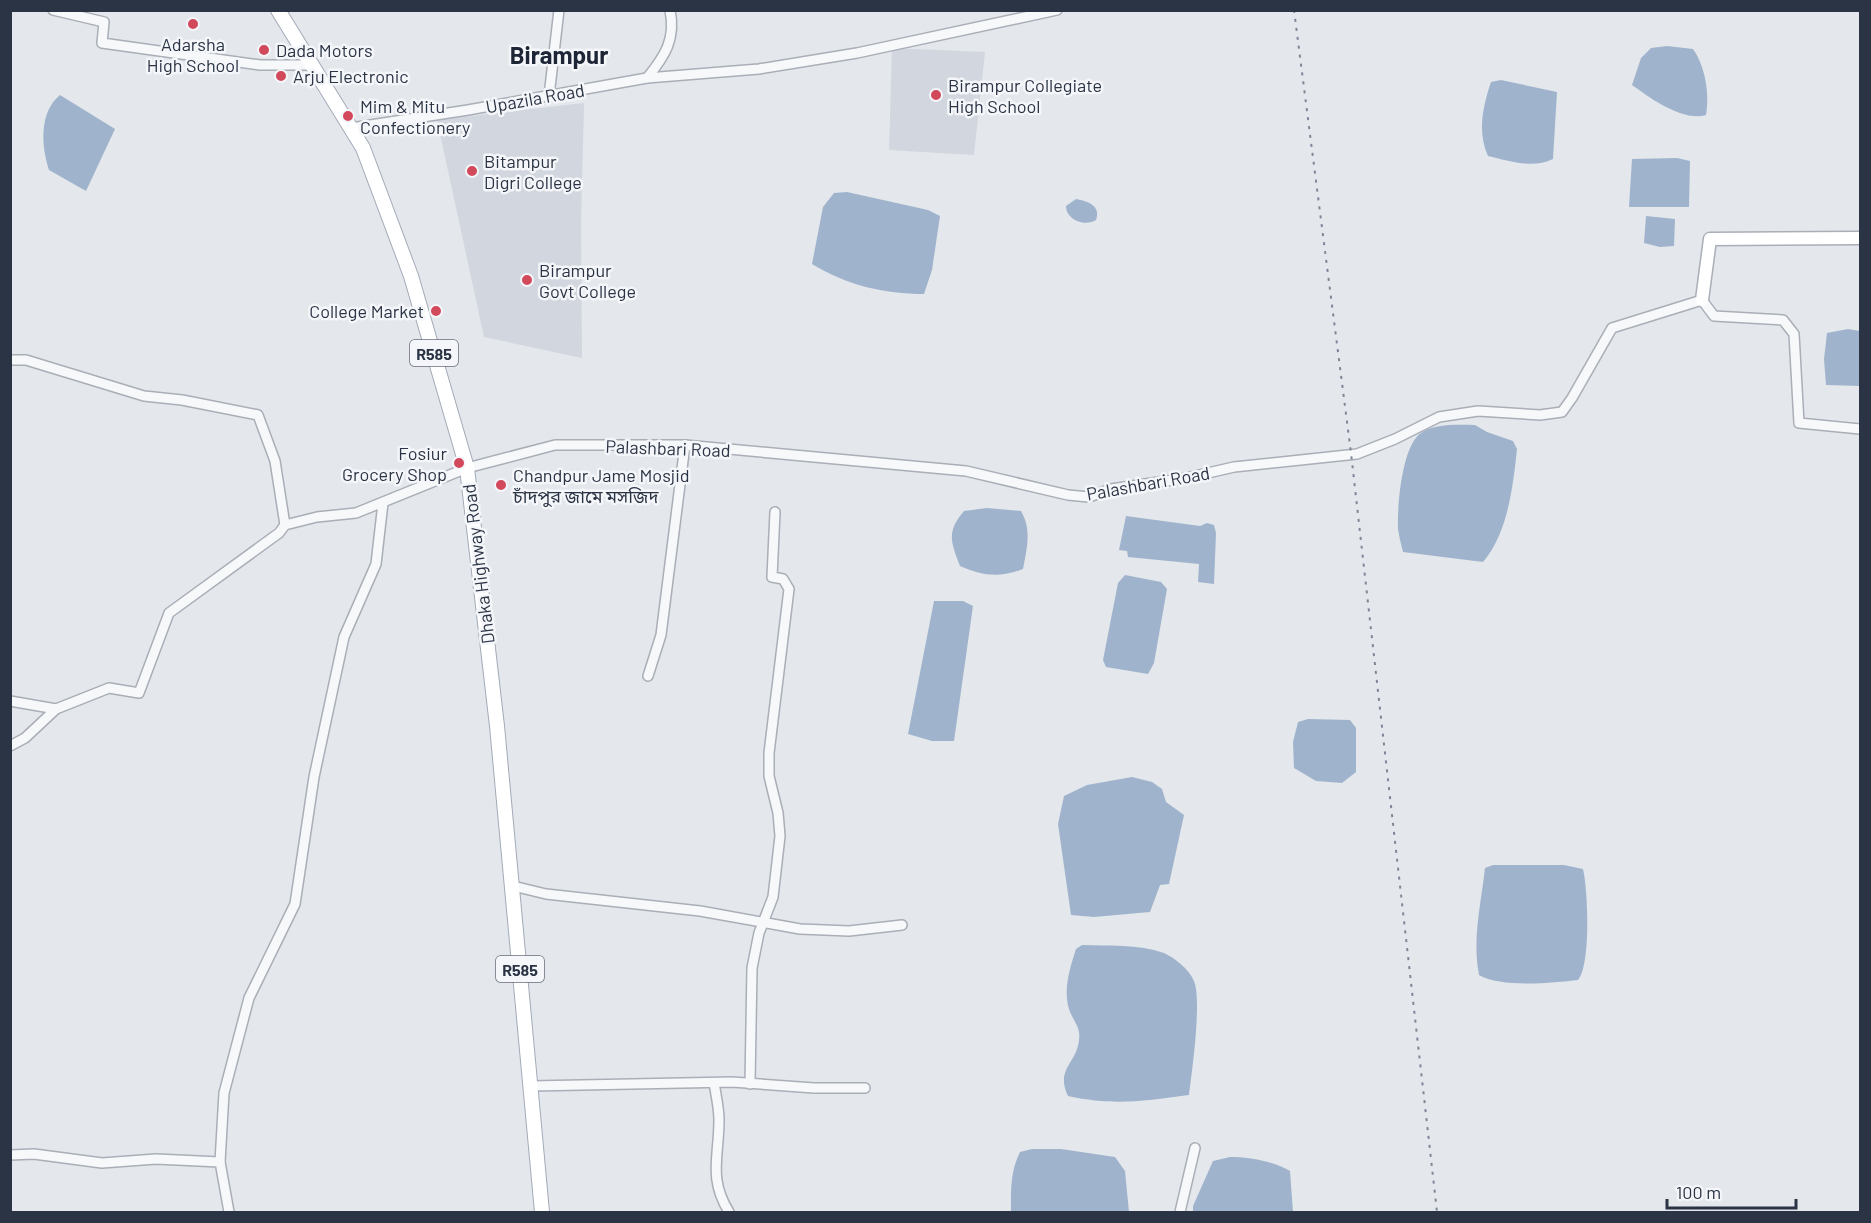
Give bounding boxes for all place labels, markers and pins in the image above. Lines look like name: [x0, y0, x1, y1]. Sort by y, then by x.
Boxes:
marker: Adarsha High School: [186, 17, 200, 31]
place label: Adarsha High School: [147, 33, 239, 76]
place label: Dada Motors: [276, 39, 373, 61]
marker: Dada Motors: [257, 43, 271, 57]
place label: Arju Electronic: [293, 65, 409, 87]
marker: Arju Electronic: [274, 69, 288, 83]
place label: Birampur Collegiate High School: [948, 74, 1102, 117]
marker: Birampur Collegiate High School: [929, 88, 943, 102]
place label: Mim & Mitu Confectionery: [360, 95, 470, 138]
marker: Mim & Mitu Confectionery: [341, 109, 355, 123]
place label: Bitampur Digri College: [484, 150, 582, 193]
marker: Bitampur Digri College: [465, 164, 479, 178]
place label: Birampur Govt College: [539, 259, 636, 302]
marker: Birampur Govt College: [520, 273, 534, 287]
place label: College Market: [309, 300, 424, 322]
marker: College Market: [429, 304, 443, 318]
place label: Fosiur Grocery Shop: [342, 442, 447, 485]
marker: Fosiur Grocery Shop: [452, 456, 466, 470]
place label: Chandpur Jame Mosjid চাঁদপুর জামে মসজিদ: [512, 464, 690, 508]
marker: Chandpur Jame Mosjid চাঁদপুর জামে মসজিদ: [494, 478, 508, 492]

